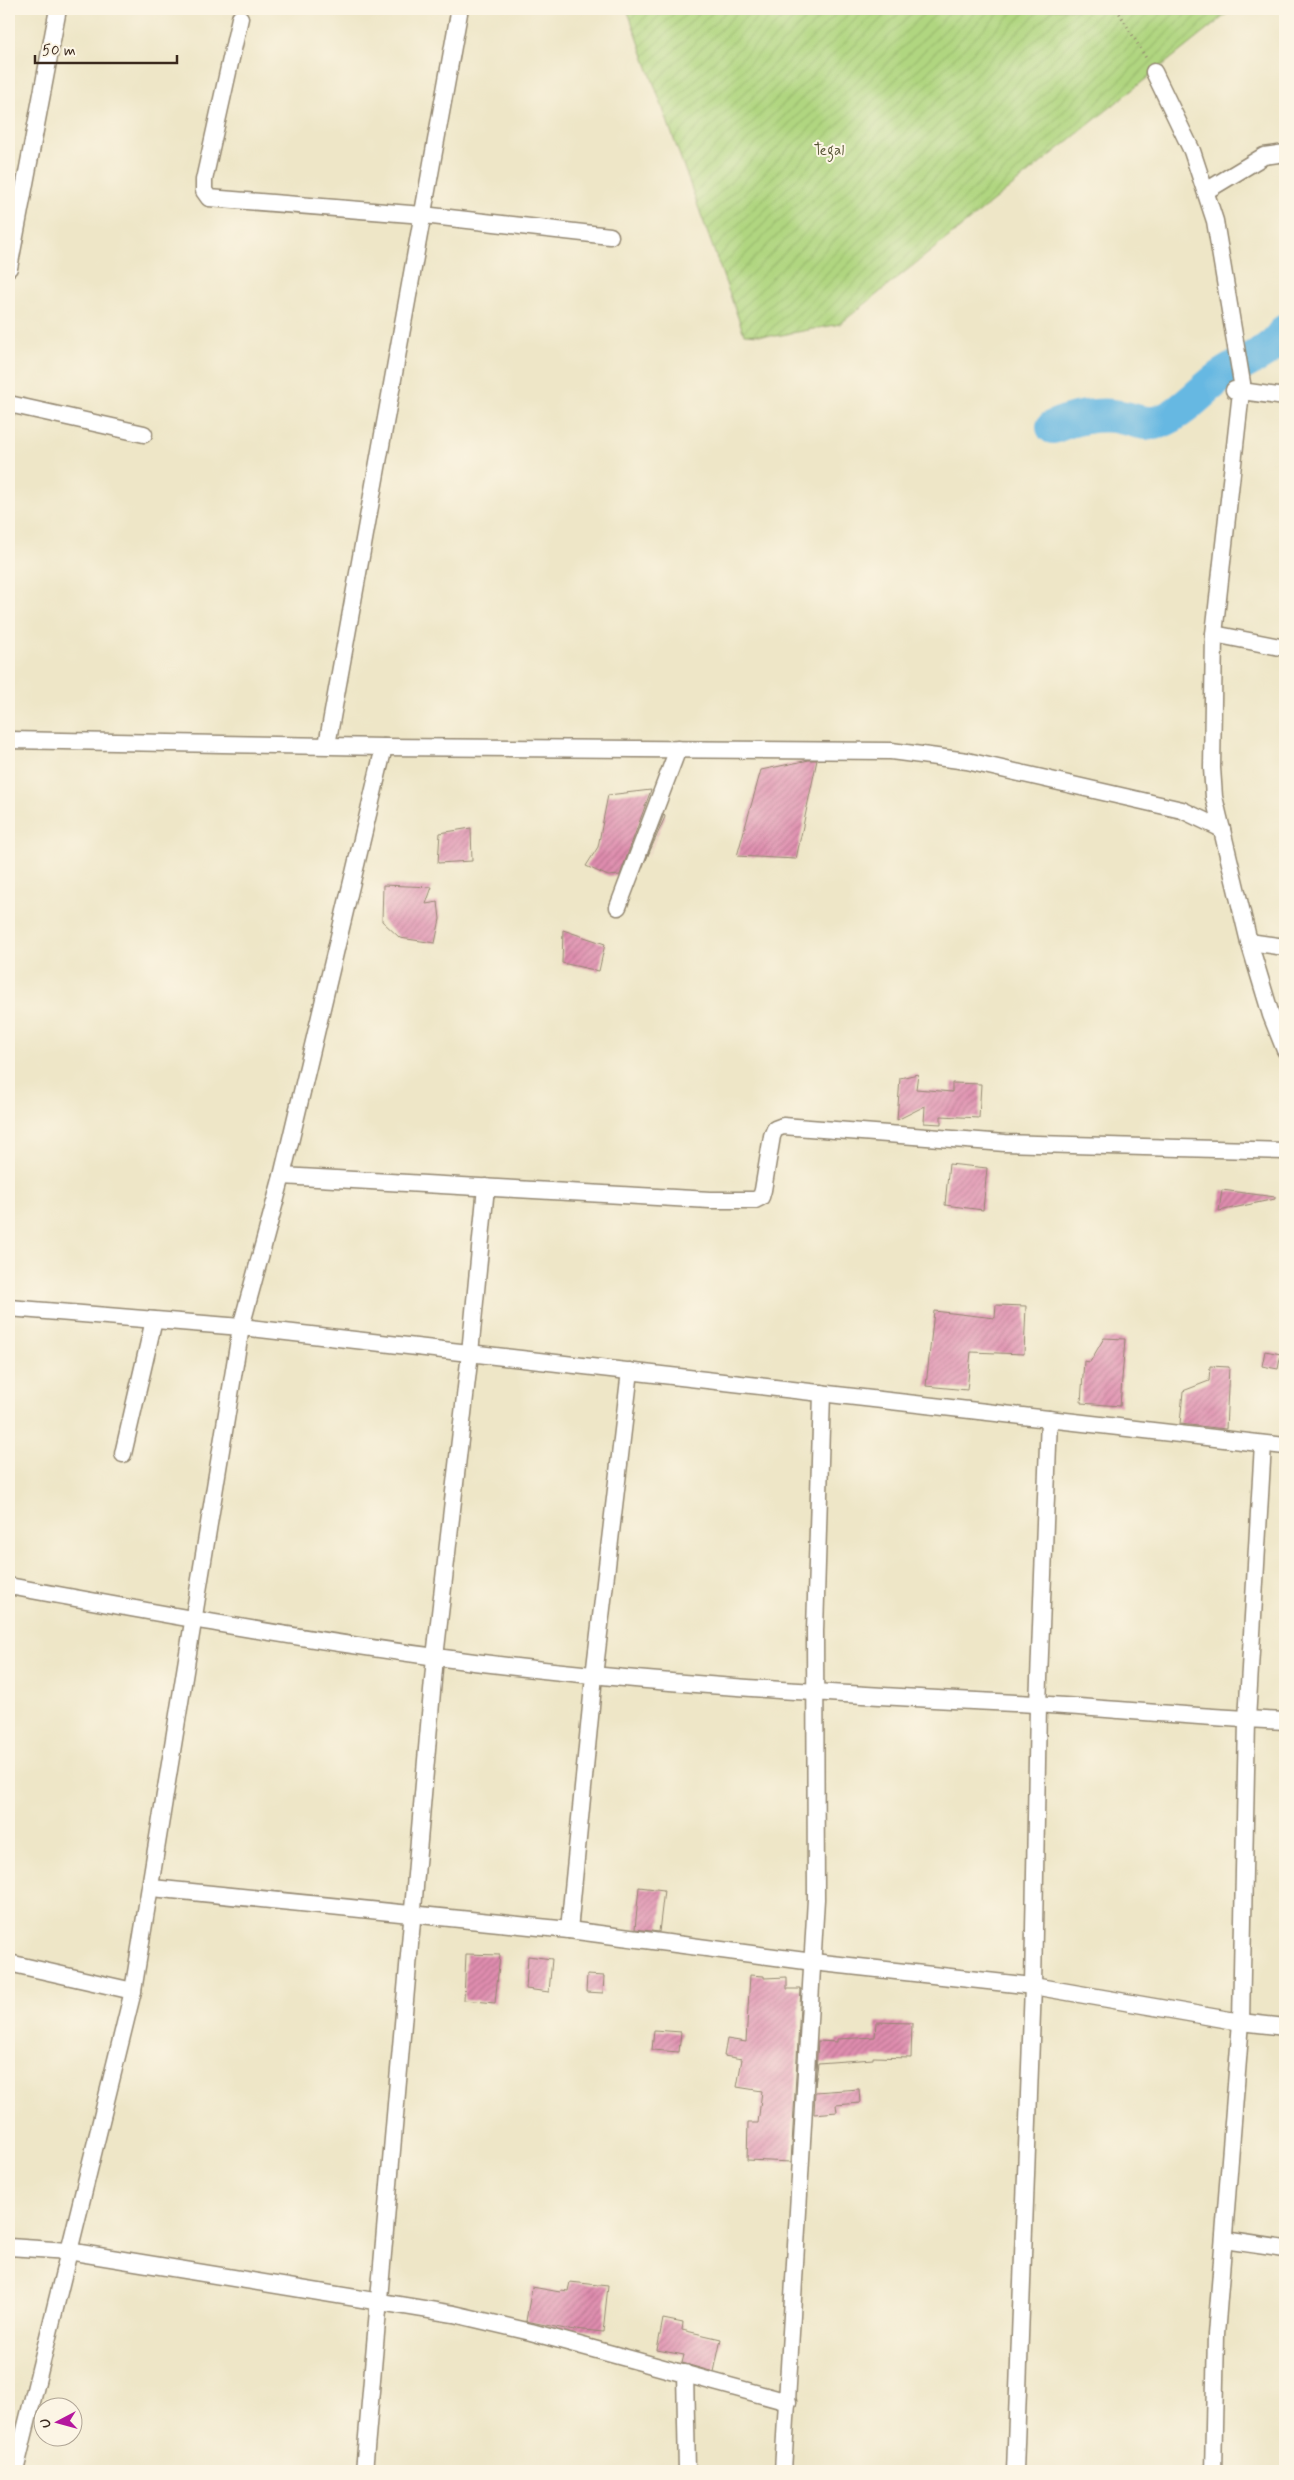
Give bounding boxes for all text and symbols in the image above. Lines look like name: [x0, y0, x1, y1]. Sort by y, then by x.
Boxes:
scale bar: [35, 32, 178, 64]
text: 50 m: [42, 41, 76, 61]
park label: Tegal: [814, 141, 844, 162]
north arrow: [32, 2398, 82, 2448]
text: U: [37, 2418, 55, 2429]

